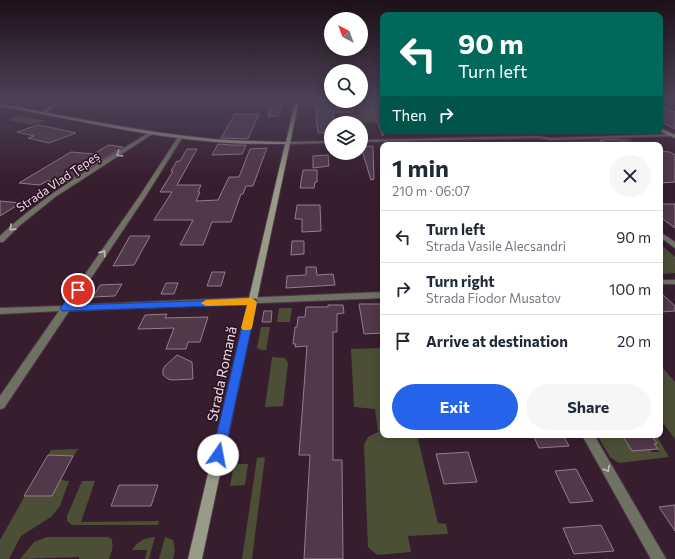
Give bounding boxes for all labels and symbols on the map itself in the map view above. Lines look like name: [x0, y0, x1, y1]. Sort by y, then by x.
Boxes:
north arrow: [324, 12, 368, 56]
street label: Strada Vlad Ţepeș: [13, 148, 102, 215]
one-way arrow: [116, 149, 123, 157]
one-way arrow: [10, 223, 17, 230]
one-way arrow: [99, 251, 106, 258]
pin: [61, 273, 95, 307]
street label: Strada Romană: [203, 325, 240, 423]
position arrow: [197, 434, 239, 476]
one-way arrow: [603, 465, 610, 472]

